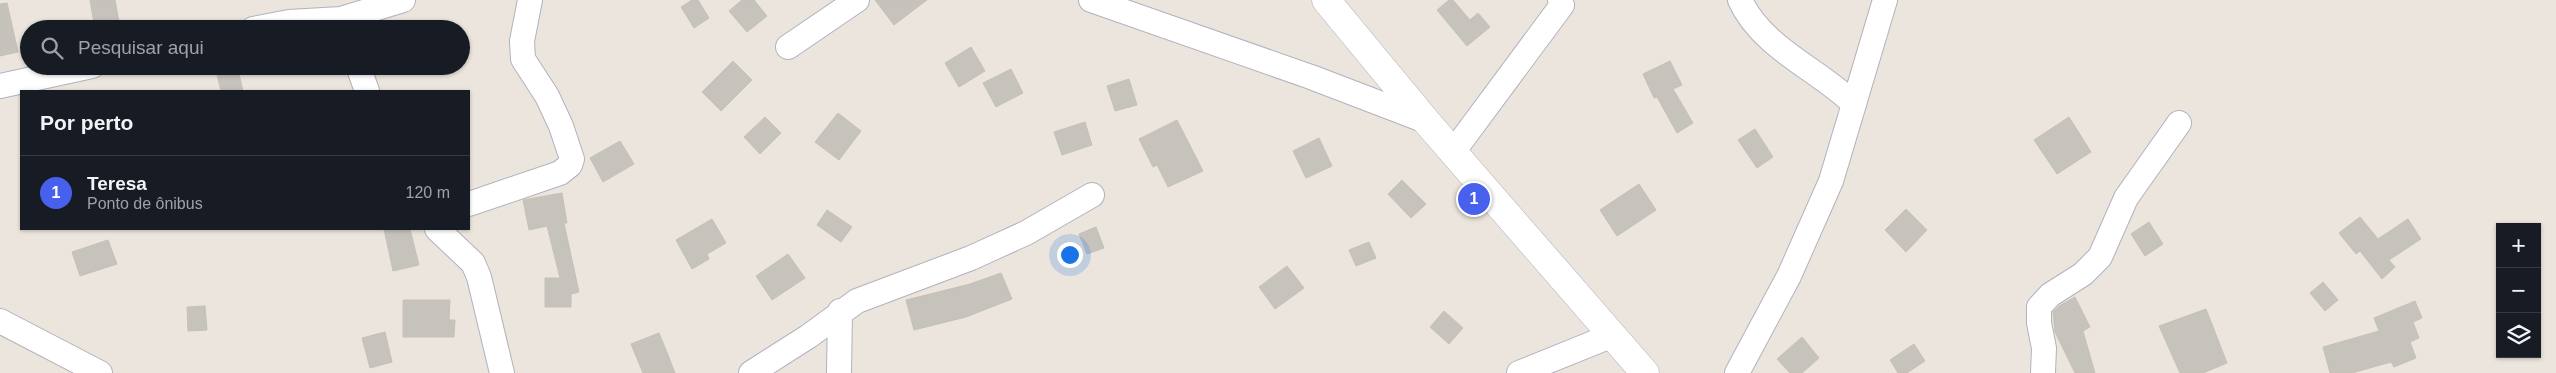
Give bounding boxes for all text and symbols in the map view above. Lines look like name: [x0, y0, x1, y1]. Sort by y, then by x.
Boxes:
search box: [20, 20, 470, 75]
icon: search: [38, 34, 66, 62]
text: Pesquisar aqui: [78, 37, 204, 58]
text: Por perto: [40, 111, 133, 134]
text: Teresa: [87, 173, 147, 194]
pin: 1: [1458, 180, 1490, 218]
text: 1: [52, 184, 60, 201]
text: 120 m: [406, 184, 450, 201]
text: Ponto de ônibus: [87, 195, 203, 212]
map controls: [2496, 223, 2541, 358]
button: +: [2496, 223, 2541, 268]
your location: [1057, 242, 1083, 268]
button: −: [2496, 268, 2541, 313]
button: layers: [2496, 313, 2541, 358]

